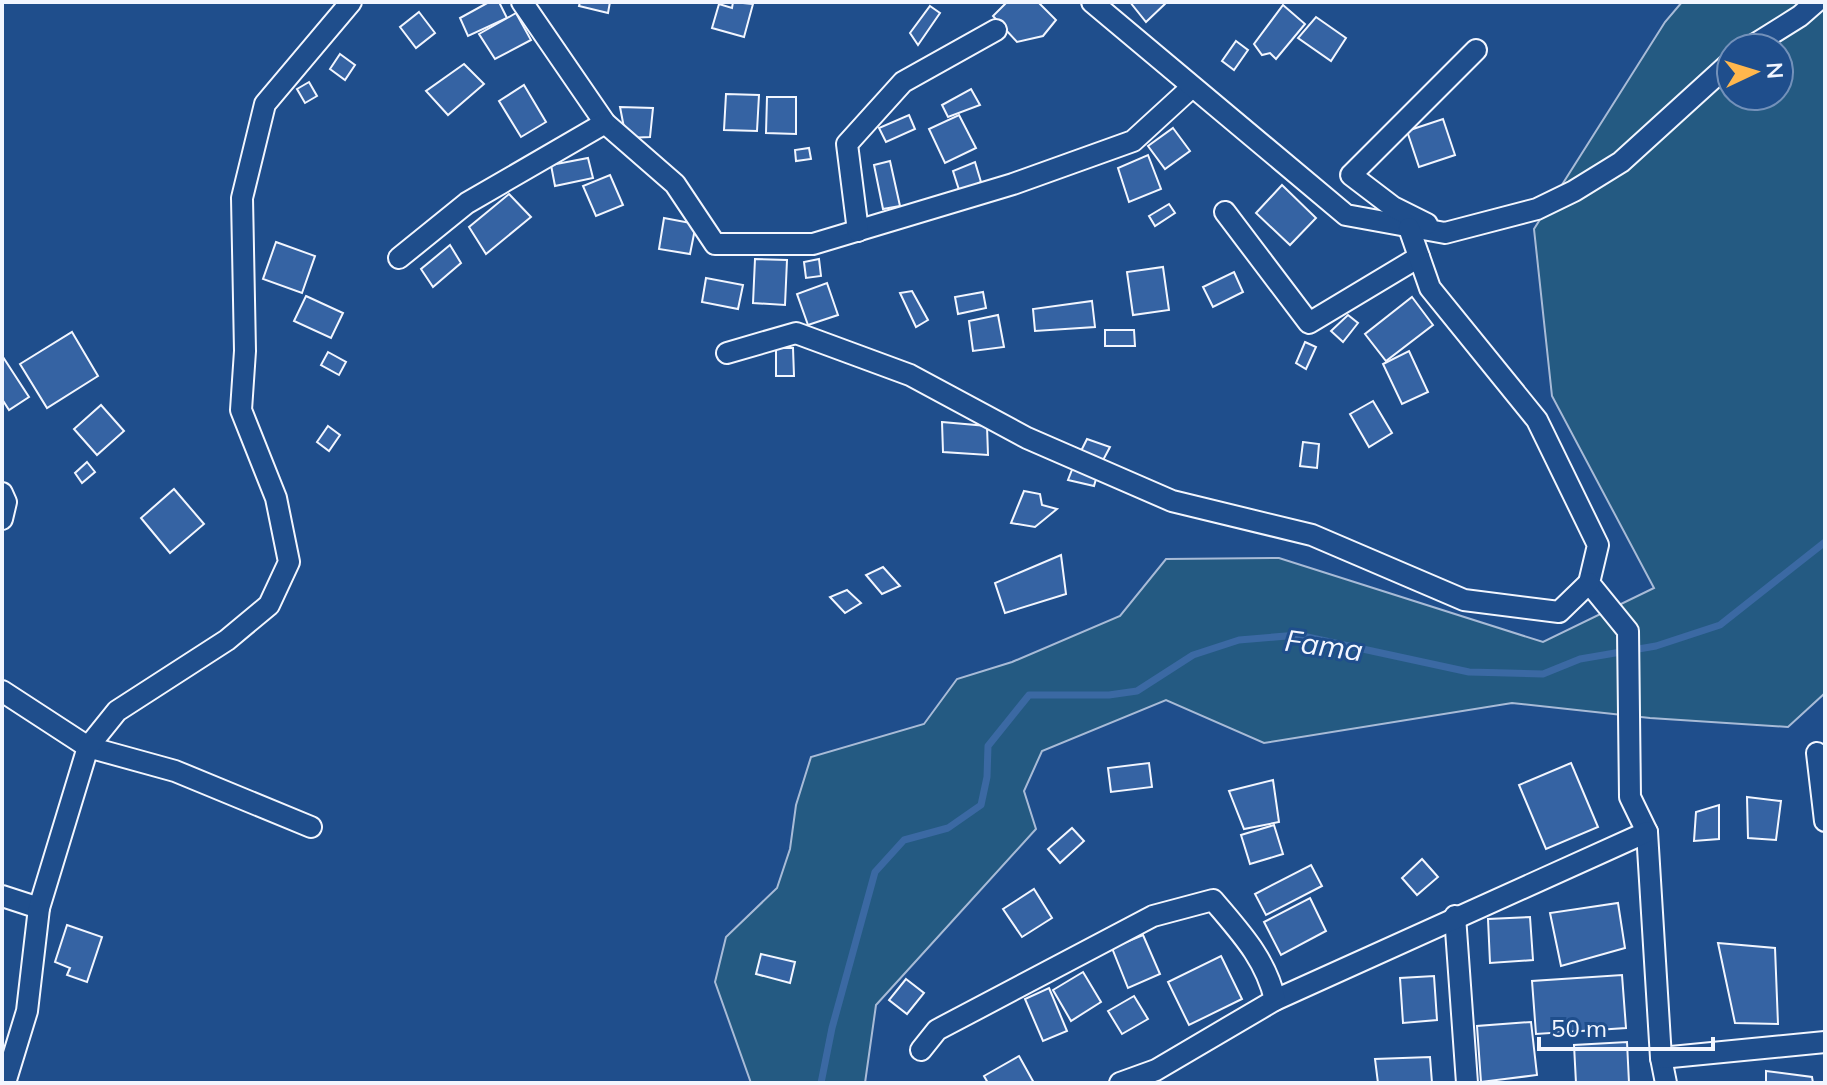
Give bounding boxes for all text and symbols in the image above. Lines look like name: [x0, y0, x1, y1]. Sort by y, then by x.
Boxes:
north arrow: [1715, 32, 1795, 112]
text: N: [1760, 61, 1789, 80]
water label: Fama: [1282, 621, 1366, 669]
scale bar: [1539, 1001, 1713, 1051]
text: 50 m: [1551, 1013, 1607, 1043]

